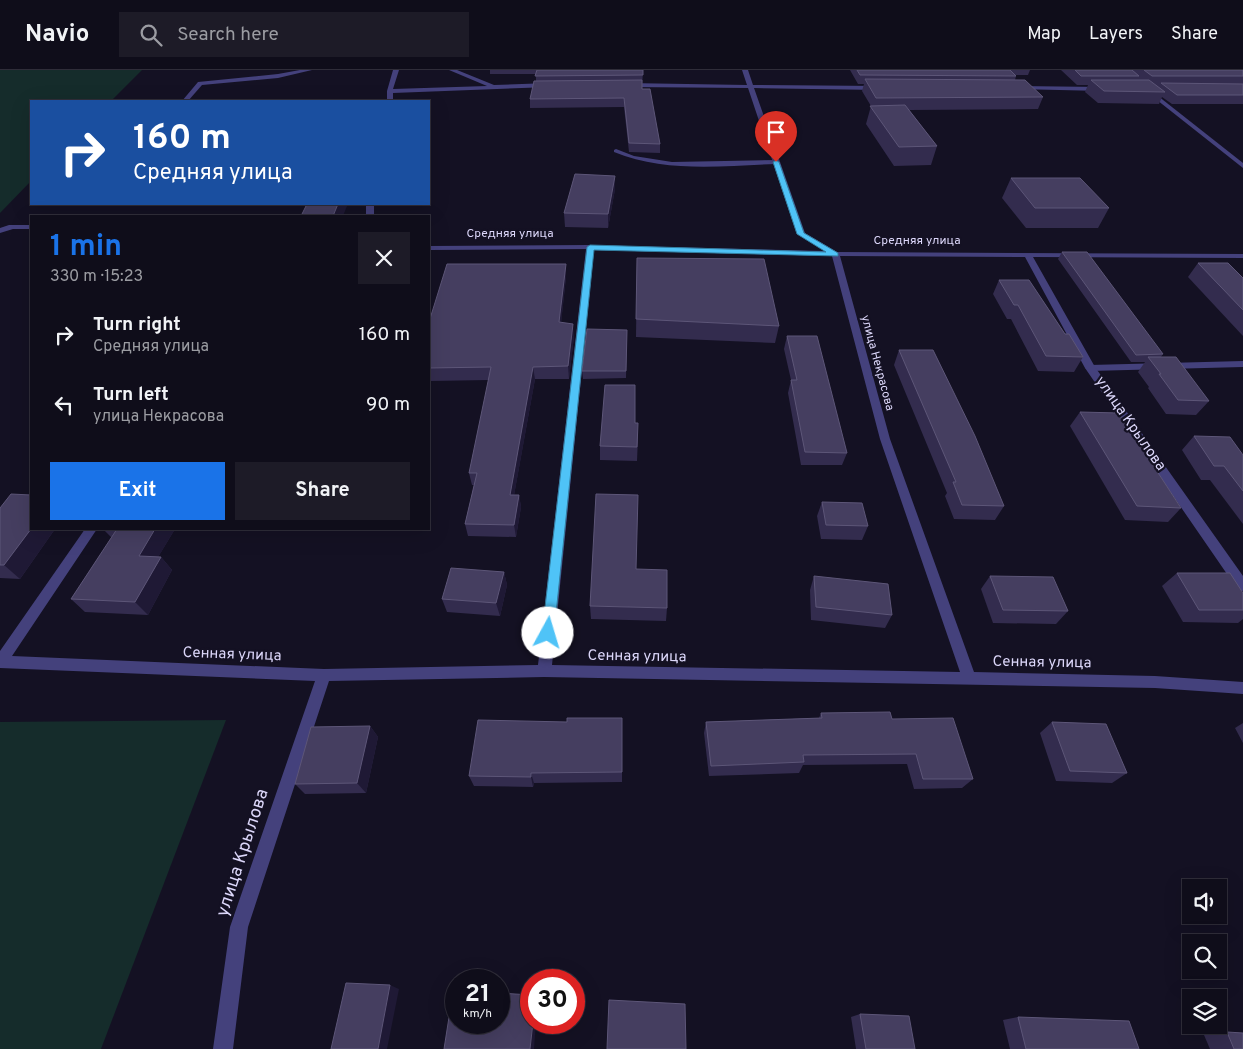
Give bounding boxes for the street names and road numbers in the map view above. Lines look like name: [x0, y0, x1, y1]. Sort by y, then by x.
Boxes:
street label: Средняя улица: [467, 226, 553, 242]
street label: Средняя улица: [874, 233, 960, 249]
street label: улица Некрасова: [857, 313, 897, 413]
street label: улица Крылова: [1090, 373, 1170, 475]
street label: Сенная улица: [182, 644, 282, 666]
street label: Сенная улица: [587, 647, 687, 667]
street label: Сенная улица: [992, 653, 1092, 673]
street label: улица Крылова: [211, 786, 275, 920]

